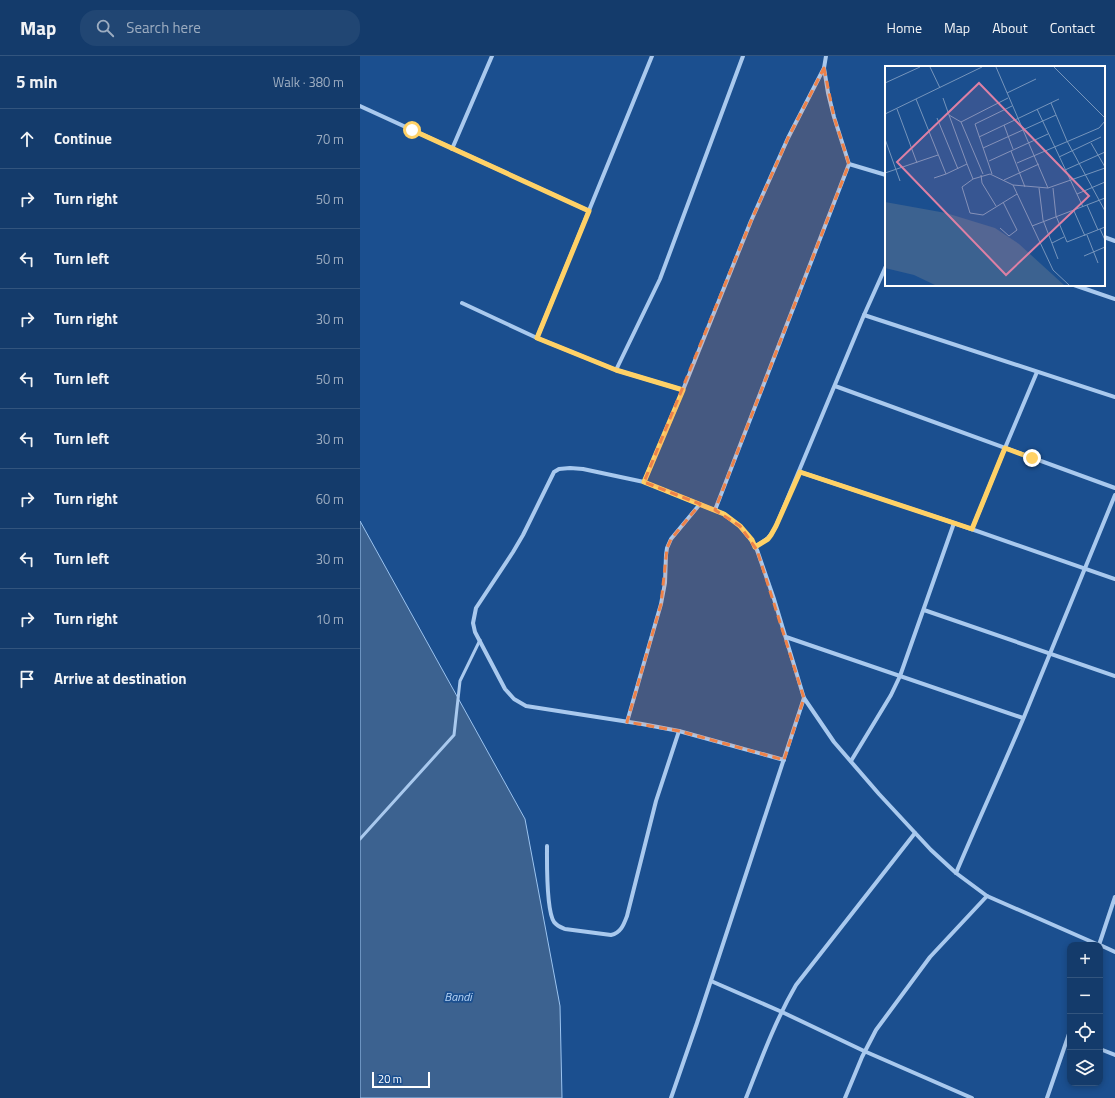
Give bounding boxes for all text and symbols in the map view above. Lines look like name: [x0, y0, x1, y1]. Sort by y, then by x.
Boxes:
search box: [80, 10, 360, 46]
text: Map: [20, 13, 56, 42]
text: Search here: [126, 16, 201, 39]
icon: search: [94, 17, 116, 39]
text: Home: [887, 17, 922, 38]
text: Map: [944, 17, 970, 38]
text: About: [992, 17, 1028, 38]
text: Contact: [1050, 17, 1095, 38]
inset map: [885, 66, 1105, 286]
text: 5 min: [16, 69, 57, 95]
text: Walk · 380 m: [273, 72, 344, 92]
route start: [403, 121, 421, 139]
text: Continue: [54, 127, 112, 150]
icon: ahead: [16, 128, 38, 150]
text: 70 m: [316, 129, 344, 149]
text: Turn right: [54, 187, 118, 210]
icon: right: [16, 188, 38, 210]
text: 50 m: [316, 189, 344, 209]
text: Turn left: [54, 247, 109, 270]
icon: left: [16, 248, 38, 270]
text: 50 m: [316, 249, 344, 269]
text: Turn right: [54, 307, 118, 330]
icon: right: [16, 308, 38, 330]
text: 30 m: [316, 309, 344, 329]
text: Turn left: [54, 367, 109, 390]
icon: left: [16, 368, 38, 390]
text: 50 m: [316, 369, 344, 389]
text: Turn left: [54, 427, 109, 450]
icon: left: [16, 428, 38, 450]
text: 30 m: [316, 429, 344, 449]
route end: [1023, 449, 1041, 467]
text: Turn right: [54, 487, 118, 510]
icon: right: [16, 488, 38, 510]
text: 60 m: [316, 489, 344, 509]
text: Turn left: [54, 547, 109, 570]
icon: left: [16, 548, 38, 570]
text: 30 m: [316, 549, 344, 569]
text: Turn right: [54, 607, 118, 630]
icon: right: [16, 608, 38, 630]
text: 10 m: [316, 609, 344, 629]
text: Arrive at destination: [54, 667, 187, 690]
icon: arrive: [16, 668, 38, 690]
map controls: [1067, 942, 1103, 1086]
button: +: [1067, 942, 1103, 978]
button: −: [1067, 978, 1103, 1014]
water label: Bandi: [444, 987, 473, 1006]
button: locate: [1067, 1014, 1103, 1050]
button: layers: [1067, 1050, 1103, 1086]
scale bar: [372, 1070, 430, 1089]
text: 20 m: [378, 1071, 402, 1087]

